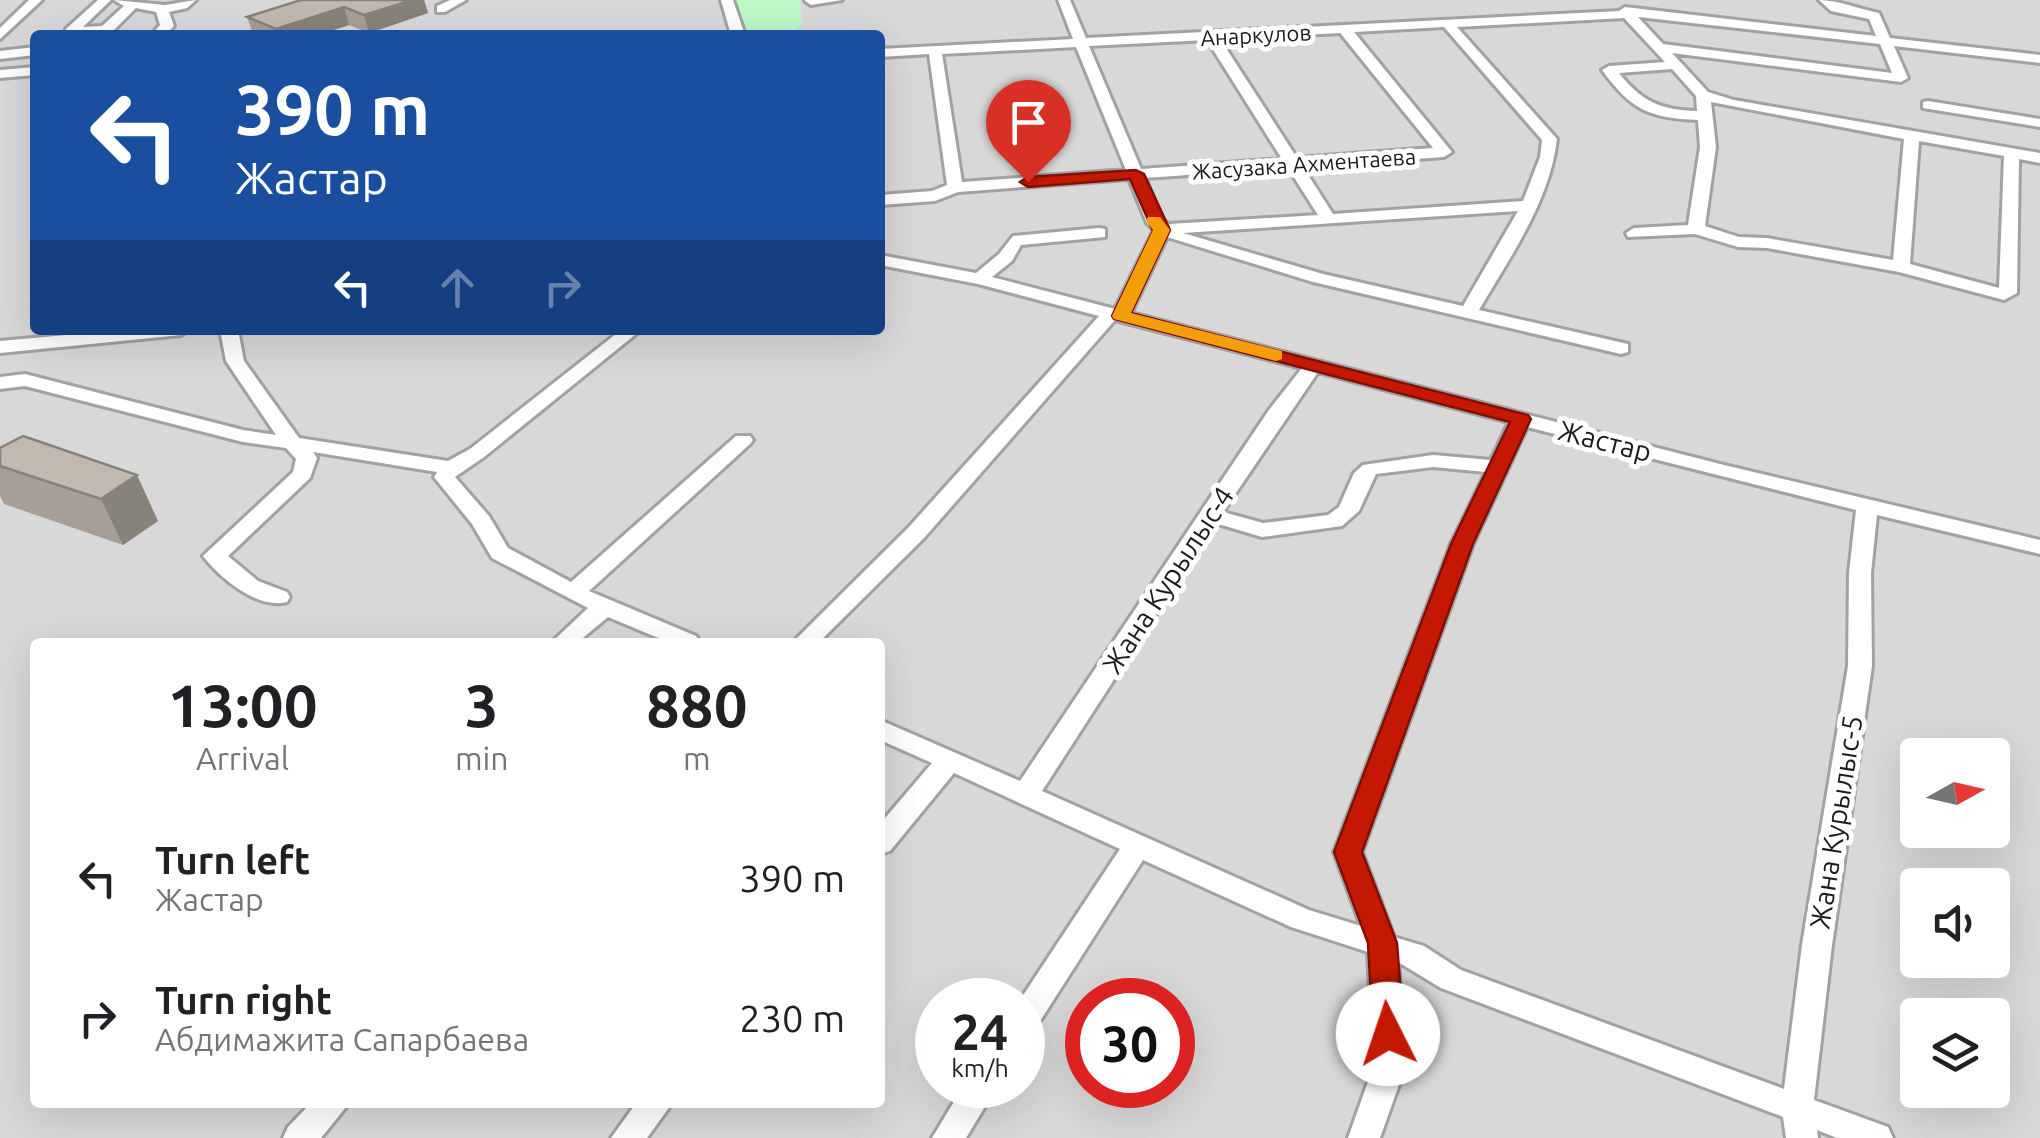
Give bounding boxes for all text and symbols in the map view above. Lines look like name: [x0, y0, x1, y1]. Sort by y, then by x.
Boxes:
street label: Анаркулов: [1200, 19, 1312, 50]
icon: left: [70, 70, 200, 200]
text: 390 m: [235, 70, 430, 148]
pin: [986, 80, 1071, 183]
icon: arrive: [1001, 95, 1056, 150]
street label: Жасузака Ахментаева: [1191, 143, 1417, 184]
text: Жастар: [235, 152, 388, 203]
icon: left: [325, 260, 380, 315]
icon: ahead: [430, 260, 485, 315]
icon: right: [535, 260, 590, 315]
street label: Жастар: [1555, 414, 1655, 467]
street label: Жана Курылыс-4: [1096, 481, 1239, 679]
text: 13:00: [167, 671, 318, 738]
text: 3: [465, 671, 499, 738]
text: 880: [646, 671, 748, 738]
street label: Жана Курылыс-5: [1803, 713, 1868, 931]
north arrow: [1900, 738, 2010, 848]
map controls: [1900, 738, 2010, 1108]
text: Arrival: [196, 740, 289, 776]
text: min: [455, 740, 509, 776]
text: m: [683, 740, 711, 776]
text: Turn left: [155, 839, 310, 881]
icon: left: [70, 851, 125, 906]
text: 390 m: [739, 857, 845, 899]
button: sound: [1900, 868, 2010, 978]
text: Жастар: [155, 881, 264, 917]
speed limit sign: 30: [1065, 978, 1195, 1108]
text: Turn right: [155, 979, 332, 1021]
position arrow: [1336, 982, 1440, 1086]
icon: right: [70, 991, 125, 1046]
text: 230 m: [739, 997, 845, 1039]
button: layers: [1900, 998, 2010, 1108]
text: 24: [952, 1003, 1008, 1059]
text: Абдимажита Сапарбаева: [155, 1021, 529, 1057]
text: km/h: [951, 1054, 1009, 1082]

